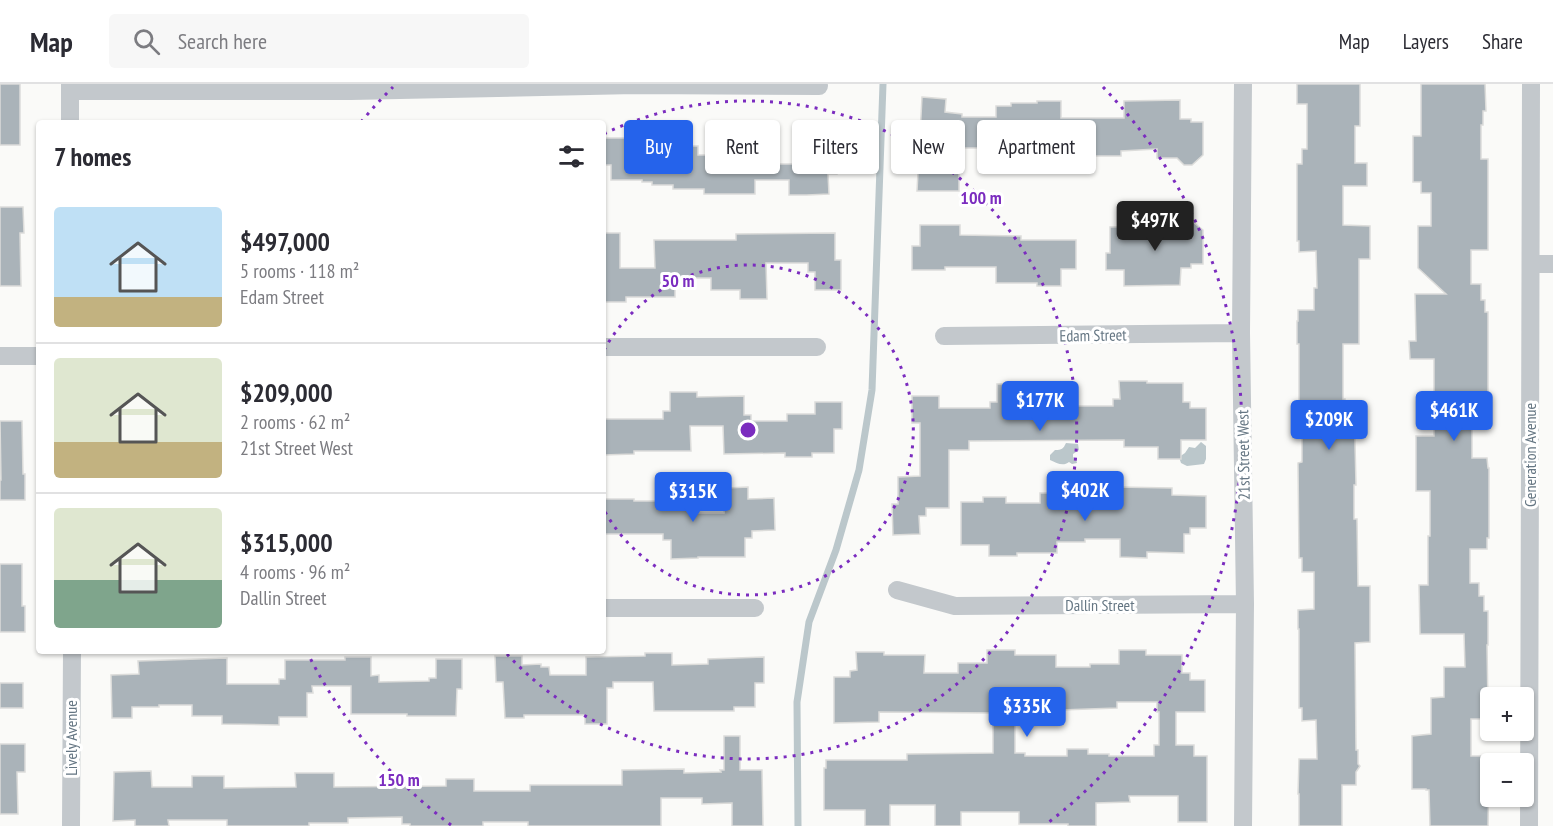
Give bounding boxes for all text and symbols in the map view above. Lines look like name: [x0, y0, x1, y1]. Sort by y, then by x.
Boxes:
search box: [109, 14, 529, 68]
text: Map: [30, 23, 73, 60]
icon: search: [130, 25, 163, 58]
text: Search here: [178, 27, 267, 55]
text: Map: [1339, 28, 1370, 55]
text: Layers: [1403, 28, 1449, 55]
text: Share: [1482, 28, 1523, 55]
chip: Buy: [624, 120, 693, 174]
chip: Rent: [705, 120, 780, 174]
chip: Filters: [792, 120, 879, 174]
chip: New: [891, 120, 965, 174]
chip: Apartment: [977, 120, 1096, 174]
text: 7 homes: [54, 140, 131, 173]
icon: filters: [555, 140, 588, 173]
text: 100 m: [960, 186, 1002, 209]
pin: $497K: [1113, 201, 1197, 252]
text: $497K: [1131, 207, 1179, 233]
text: $497,000: [240, 225, 330, 258]
icon: home: [102, 231, 174, 303]
text: 5 rooms · 118 m²: [240, 258, 359, 284]
text: 50 m: [662, 269, 694, 292]
text: Edam Street: [240, 284, 324, 310]
street label: Edam Street: [1059, 324, 1127, 346]
text: $209,000: [240, 376, 333, 409]
pin: $177K: [998, 381, 1082, 432]
icon: home: [102, 382, 174, 454]
text: $177K: [1016, 387, 1064, 413]
pin: $461K: [1412, 391, 1496, 442]
text: $461K: [1430, 397, 1478, 423]
pin: $209K: [1287, 400, 1371, 451]
street label: Generation Avenue: [1520, 403, 1540, 507]
text: $209K: [1305, 406, 1353, 432]
text: 2 rooms · 62 m²: [240, 409, 350, 435]
street label: 21st Street West: [1232, 409, 1254, 500]
centre of rings: [738, 420, 758, 440]
text: 21st Street West: [240, 435, 353, 461]
pin: $402K: [1043, 471, 1127, 522]
pin: $315K: [651, 472, 735, 523]
text: $402K: [1061, 477, 1109, 503]
text: $315K: [669, 478, 717, 504]
text: $315,000: [240, 526, 333, 559]
icon: home: [102, 532, 174, 604]
text: 4 rooms · 96 m²: [240, 559, 350, 585]
text: Dallin Street: [240, 585, 327, 611]
street label: Dallin Street: [1065, 595, 1135, 615]
pin: $335K: [985, 687, 1069, 738]
map controls: [1480, 687, 1534, 807]
button: +: [1480, 687, 1534, 741]
text: $335K: [1003, 693, 1051, 719]
street label: Lively Avenue: [61, 700, 81, 776]
button: −: [1480, 753, 1534, 807]
text: 150 m: [378, 768, 420, 791]

